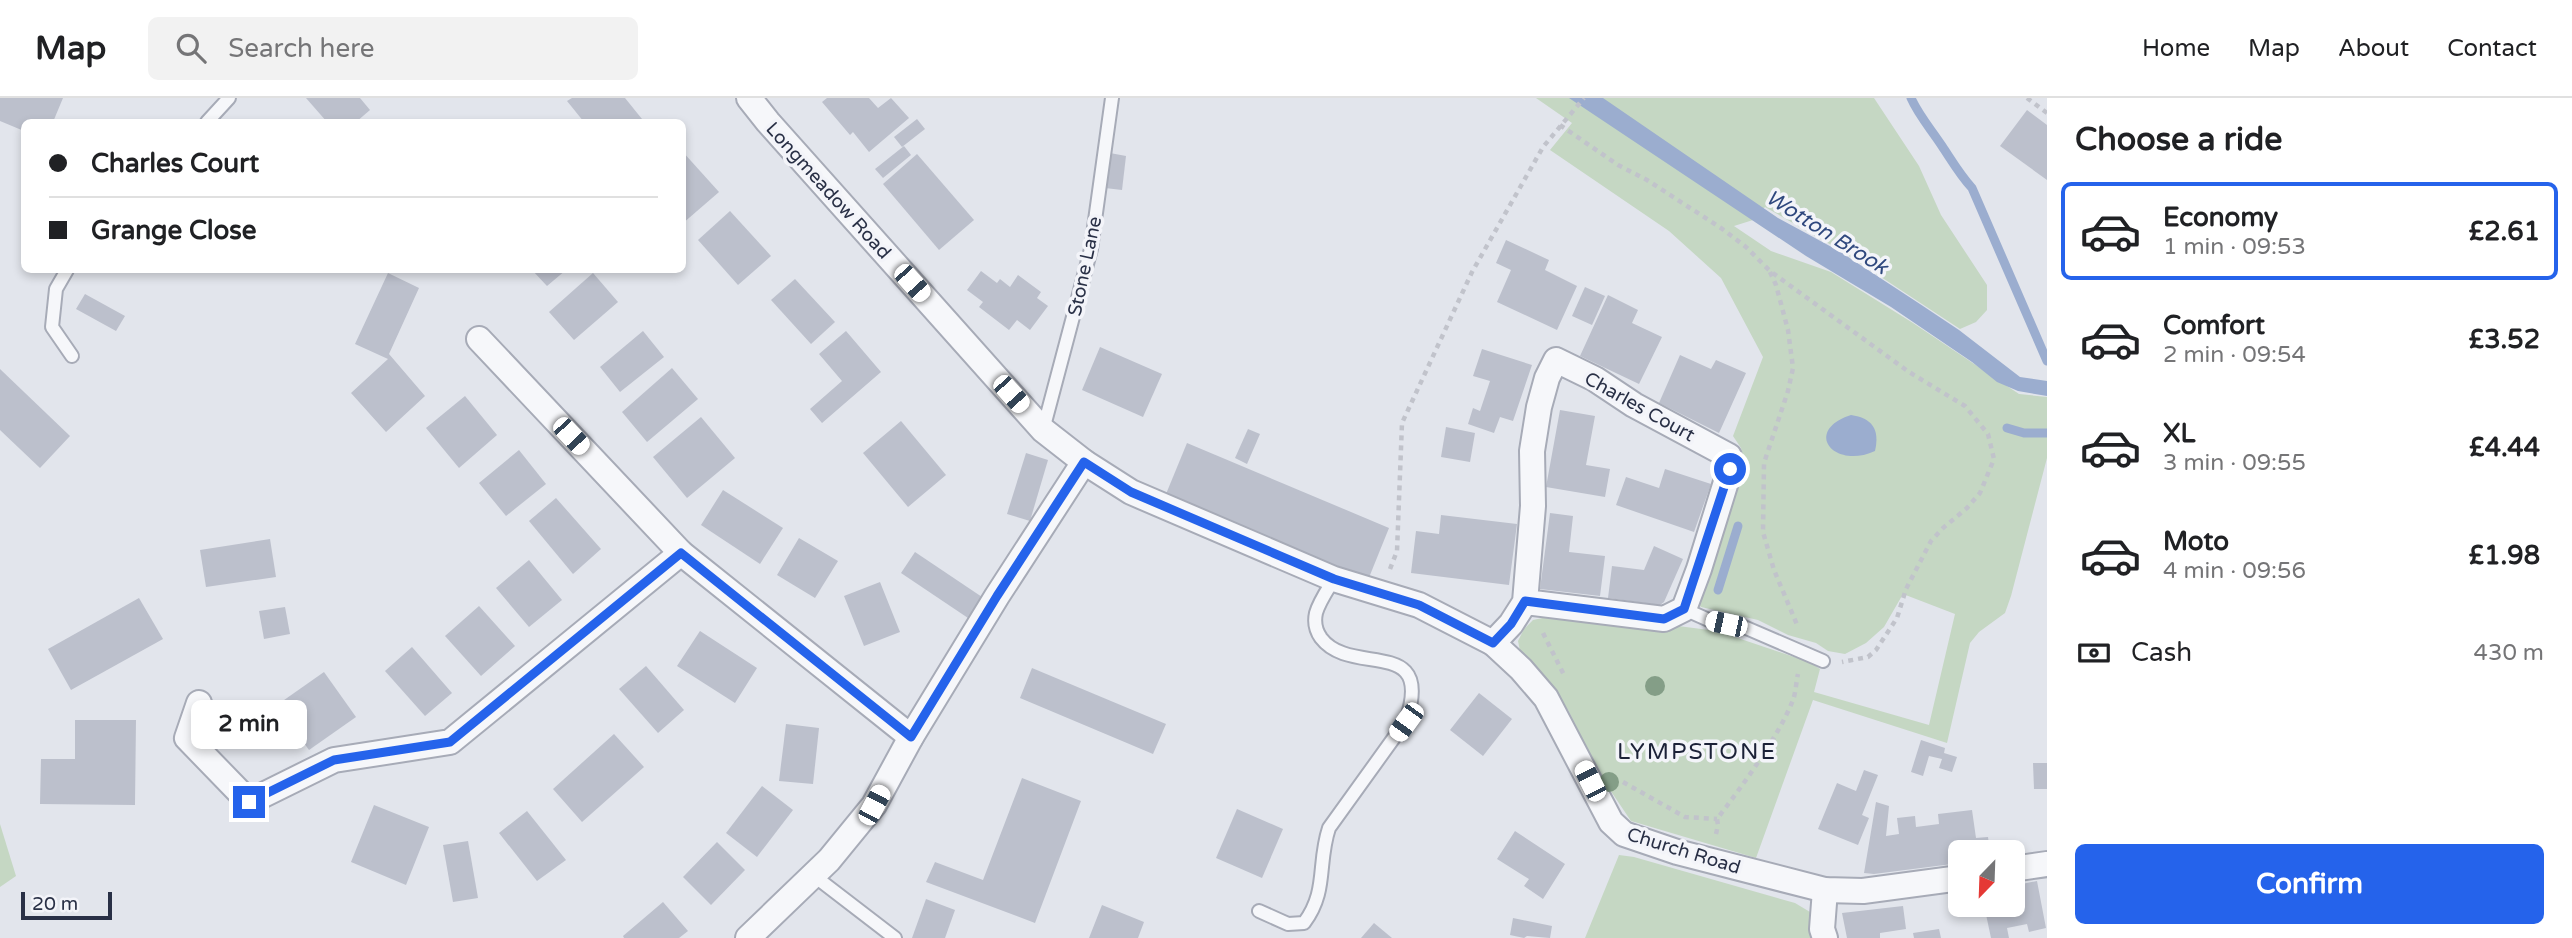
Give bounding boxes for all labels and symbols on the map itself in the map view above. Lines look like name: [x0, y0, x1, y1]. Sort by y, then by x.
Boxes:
street label: Longmeadow Road: [761, 118, 895, 263]
water label: Wotton Brook: [1761, 185, 1894, 281]
street label: Stone Lane: [1064, 214, 1106, 318]
car: [891, 260, 934, 306]
street label: Charles Court: [1580, 367, 1699, 446]
car: [990, 371, 1033, 417]
car: [549, 413, 594, 459]
route start: [1714, 453, 1746, 485]
car: [1704, 609, 1749, 639]
car: [1386, 699, 1427, 745]
callout: 2 min: [191, 700, 307, 750]
district label: LYMPSTONE: [1617, 738, 1777, 766]
car: [1572, 758, 1609, 804]
car: [855, 782, 894, 828]
route end: [233, 786, 265, 818]
street label: Church Road: [1624, 823, 1743, 879]
north arrow: [1948, 840, 2025, 917]
scale bar: [21, 889, 112, 921]

